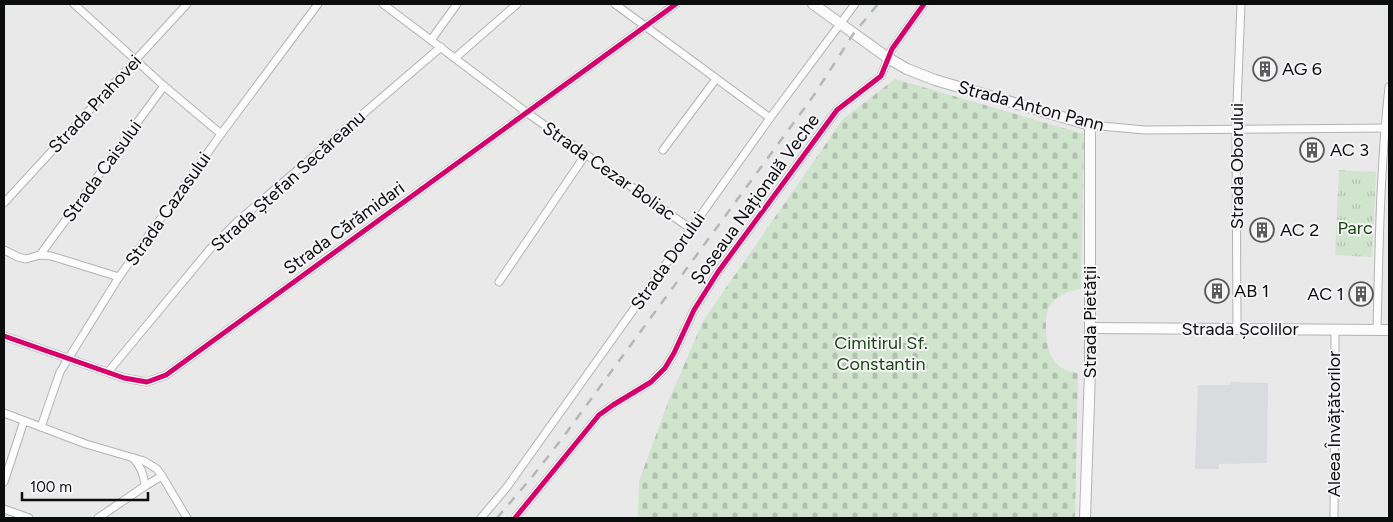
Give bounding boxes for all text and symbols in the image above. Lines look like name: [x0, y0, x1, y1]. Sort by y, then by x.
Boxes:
street label: Strada Prahovei: [44, 50, 146, 158]
building icon: AG 6: [1252, 56, 1278, 82]
place label: AG 6: [1282, 58, 1322, 80]
street label: Strada Anton Pann: [955, 76, 1107, 136]
street label: Strada Oborului: [1226, 103, 1248, 229]
street label: Strada Ștefan Secăreanu: [206, 106, 370, 256]
street label: Șoseaua Națională Veche: [686, 109, 824, 288]
street label: Strada Caisului: [58, 116, 146, 226]
street label: Strada Cezar Boliac: [538, 117, 680, 225]
building icon: AC 3: [1299, 137, 1325, 163]
place label: AC 3: [1330, 139, 1369, 161]
street label: Strada Cazasului: [121, 148, 215, 270]
street label: Strada Cărămidari: [279, 177, 409, 279]
street label: Strada Dorului: [626, 208, 710, 314]
building icon: AC 2: [1249, 217, 1275, 243]
park label: Parc: [1337, 217, 1373, 239]
place label: AC 2: [1280, 219, 1319, 241]
street label: Strada Pietății: [1079, 266, 1101, 378]
building icon: AB 1: [1204, 278, 1230, 304]
place label: AB 1: [1234, 280, 1269, 302]
building icon: AC 1: [1348, 281, 1374, 307]
place label: AC 1: [1307, 283, 1344, 305]
street label: Strada Școlilor: [1181, 318, 1299, 340]
park label: Cimitirul Sf. Constantin: [834, 332, 928, 375]
street label: Aleea Învățătorilor: [1323, 351, 1345, 497]
scale bar: [22, 470, 149, 502]
text: 100 m: [30, 478, 72, 496]

